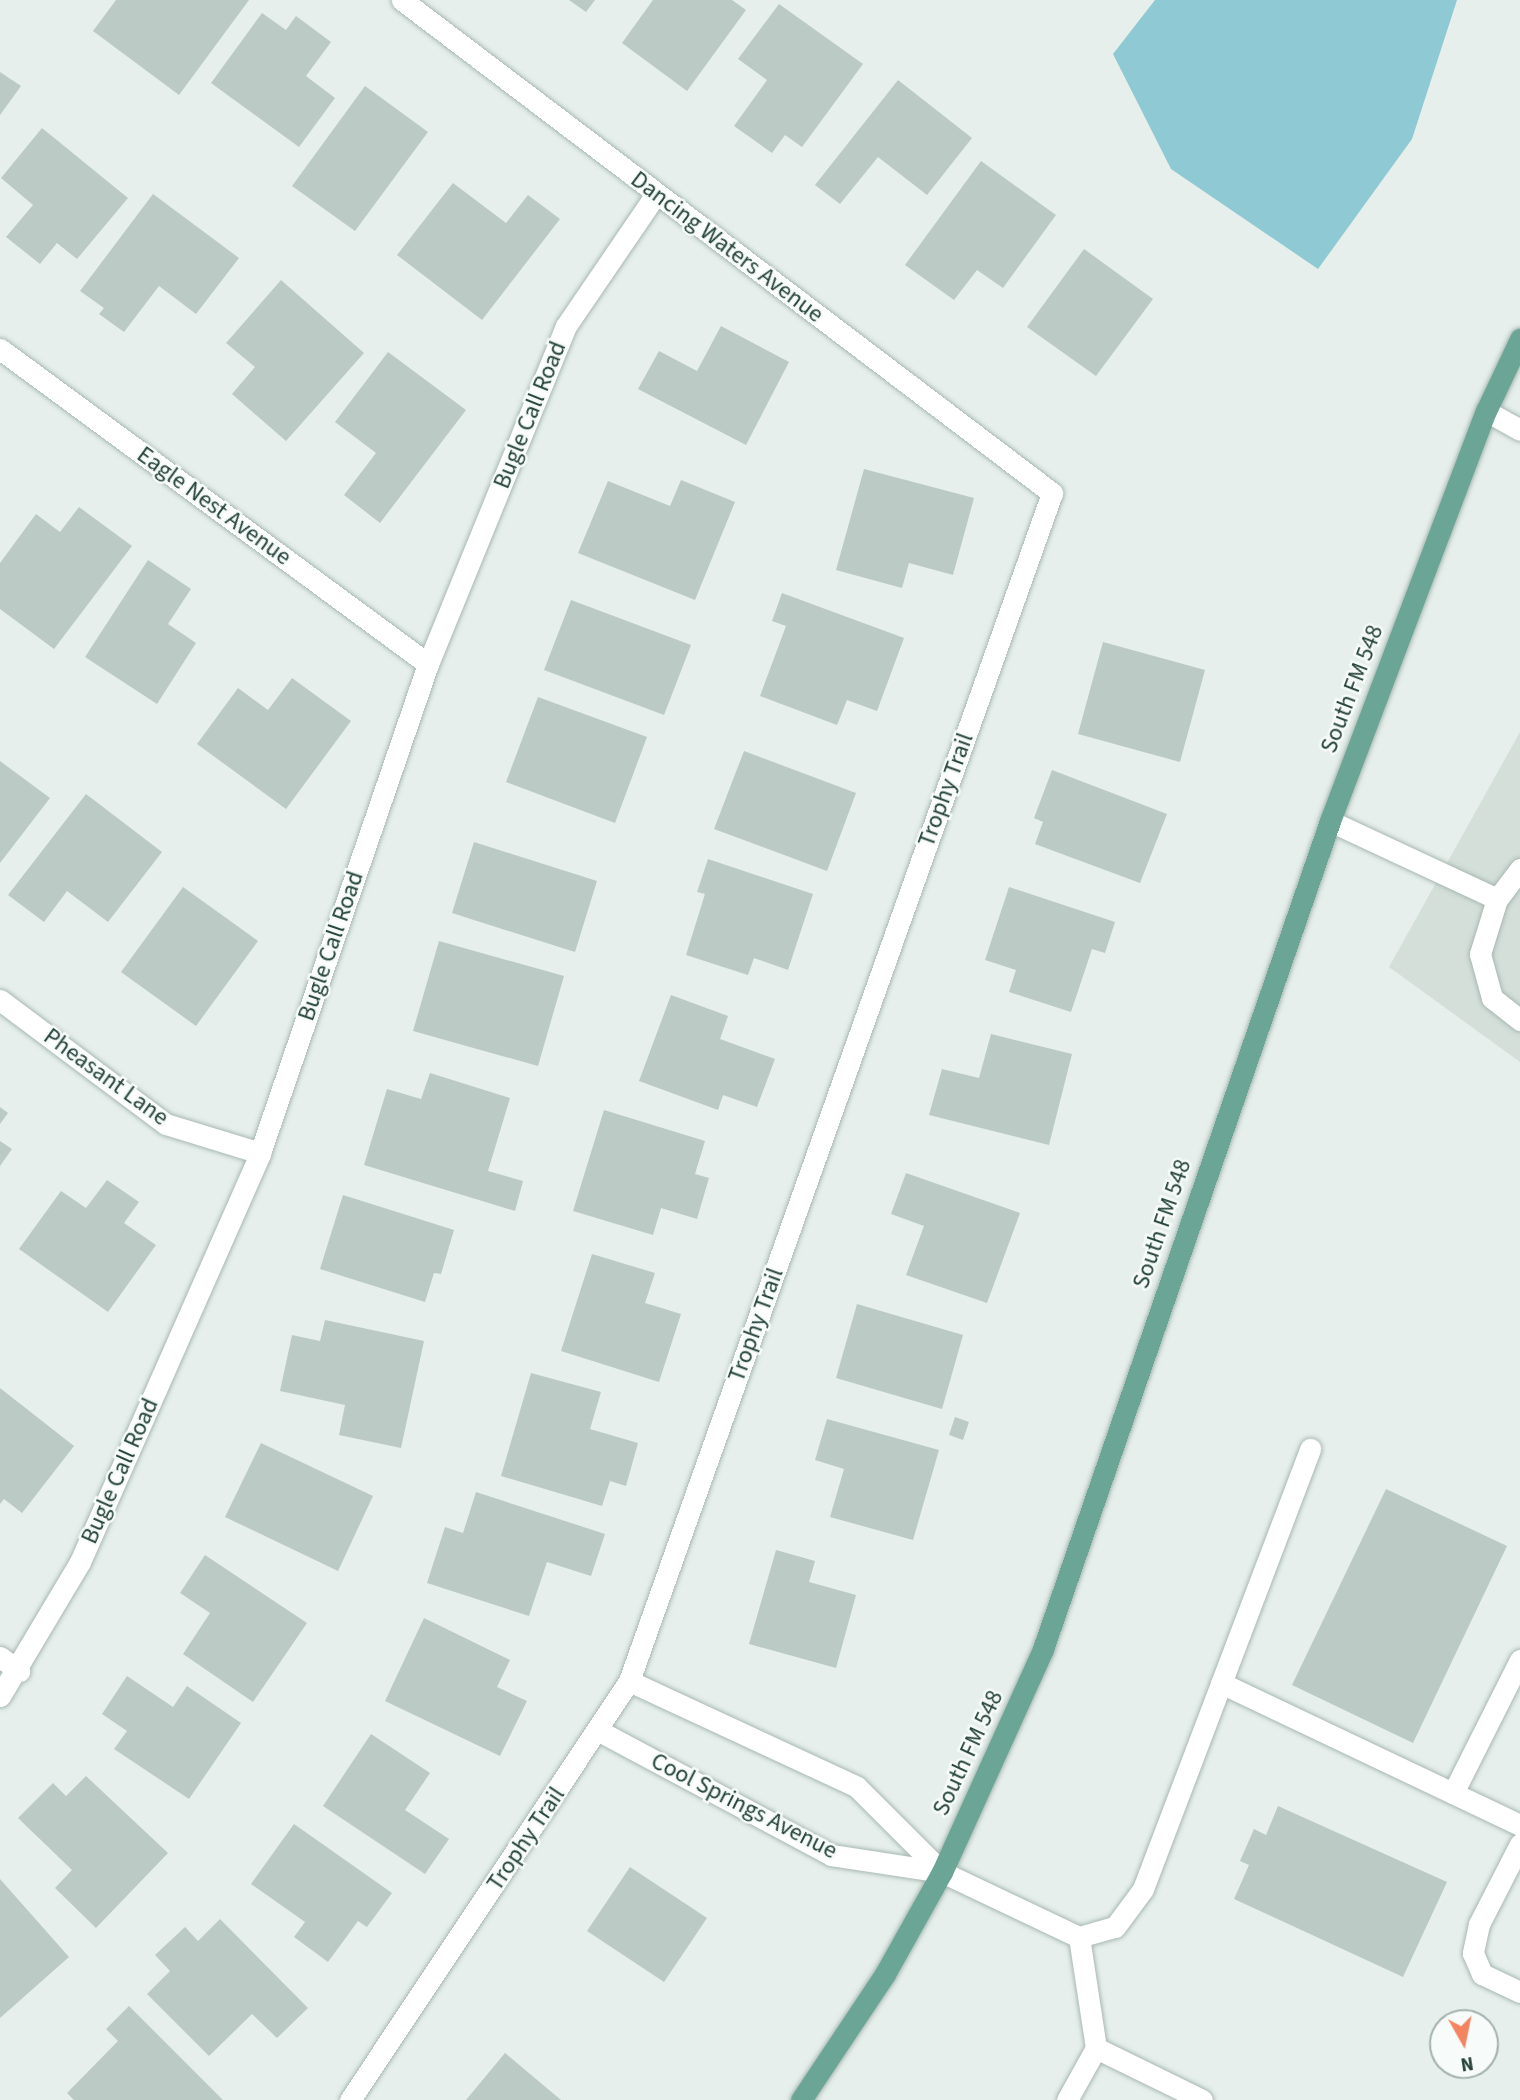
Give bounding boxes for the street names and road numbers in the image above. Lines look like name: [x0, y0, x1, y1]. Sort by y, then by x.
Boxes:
street label: Dancing Waters Avenue: [625, 165, 829, 329]
street label: Bugle Call Road: [487, 337, 573, 493]
street label: Eagle Nest Avenue: [131, 440, 297, 572]
street label: South FM 548: [1314, 621, 1390, 757]
street label: Trophy Trail: [912, 729, 980, 851]
street label: Bugle Call Road: [292, 867, 370, 1025]
street label: Pheasant Lane: [38, 1022, 174, 1132]
street label: South FM 548: [1126, 1156, 1198, 1292]
street label: Trophy Trail: [722, 1264, 790, 1386]
street label: Bugle Call Road: [75, 1394, 165, 1548]
street label: South FM 548: [926, 1686, 1010, 1820]
street label: Cool Springs Avenue: [646, 1747, 842, 1865]
street label: Trophy Trail: [481, 1782, 571, 1896]

